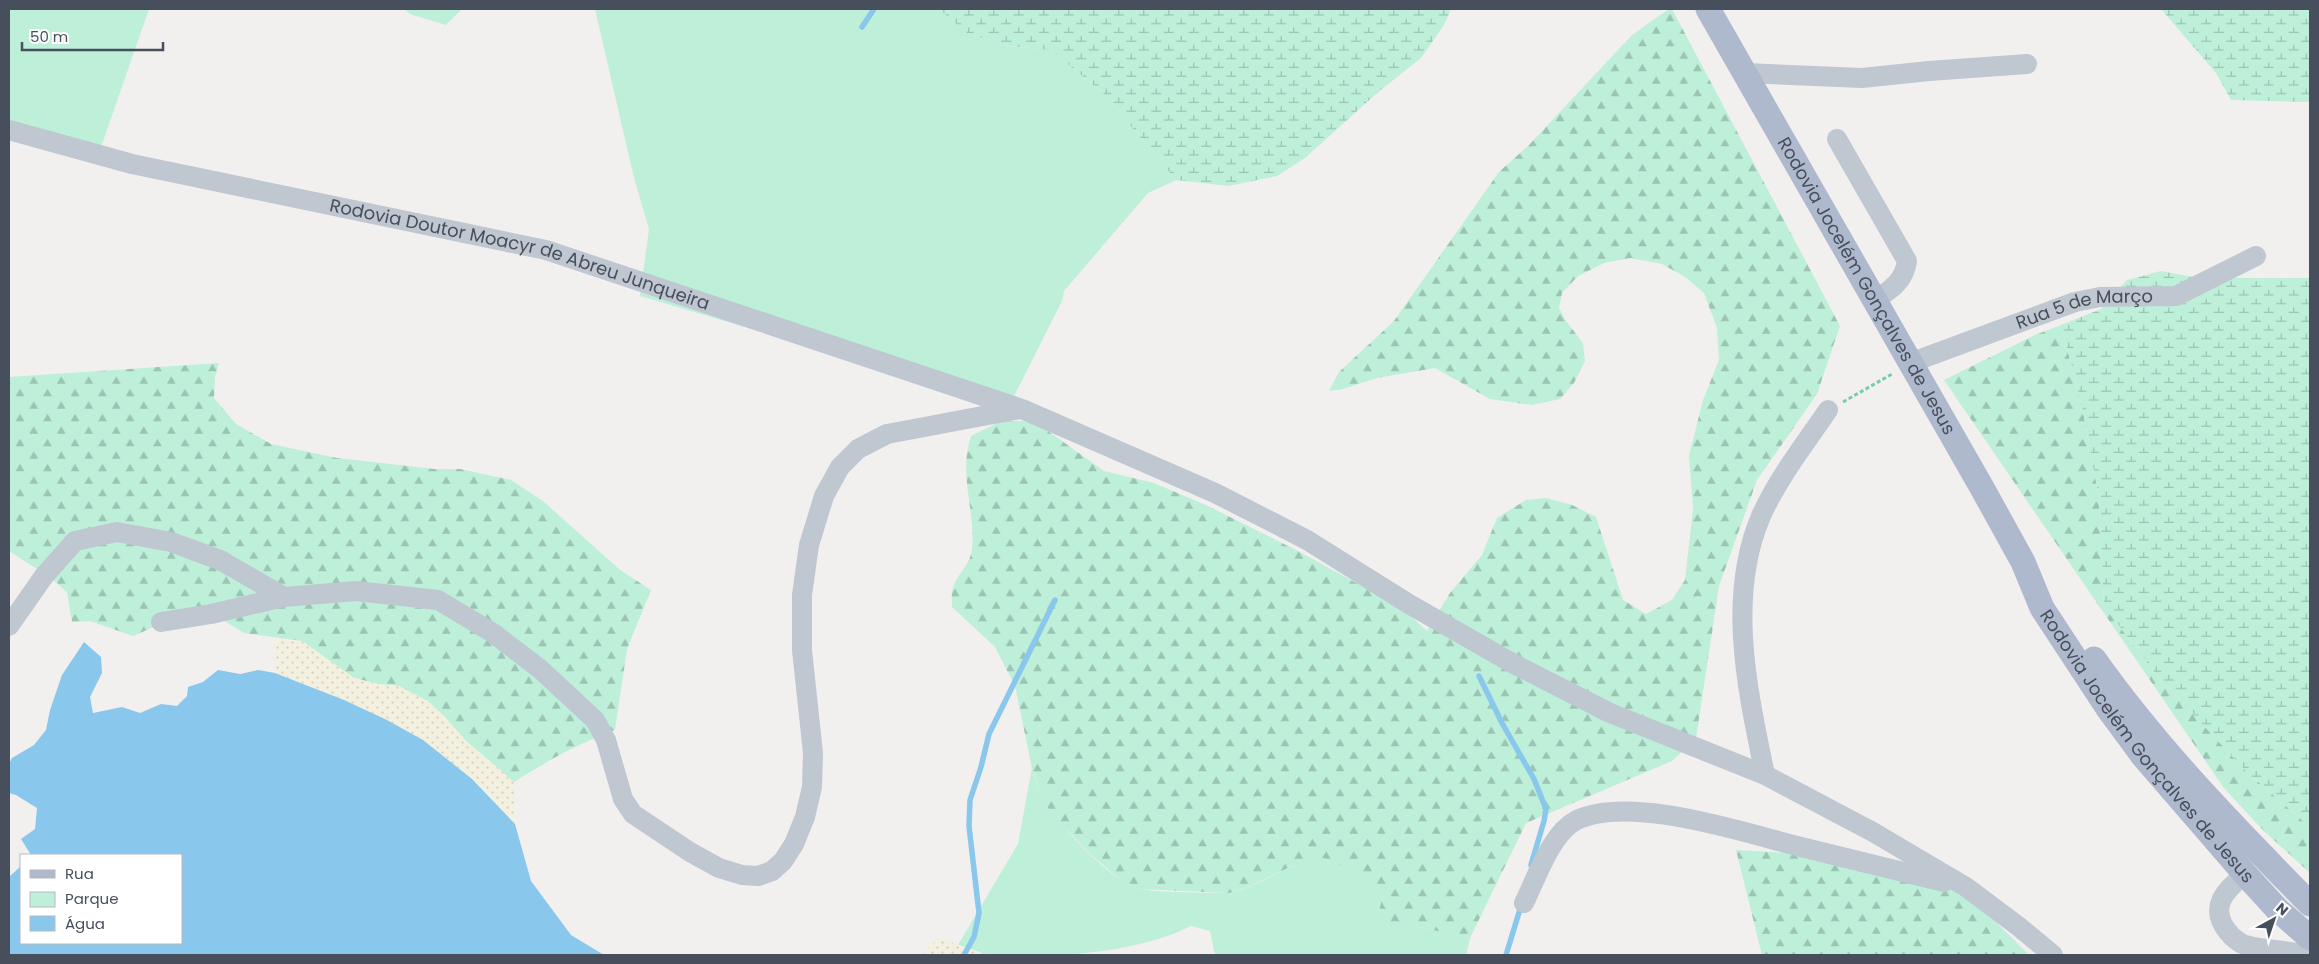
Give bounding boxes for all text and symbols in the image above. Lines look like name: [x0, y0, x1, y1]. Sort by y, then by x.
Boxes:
scale bar: [22, 20, 164, 52]
text: 50 m: [30, 26, 68, 47]
street label: Rodovia Jocelém Gonçalves de Jesus: [1772, 132, 1962, 439]
street label: Rodovia Doutor Moacyr de Abreu Junqueira: [327, 192, 713, 316]
street label: Rua 5 de Março: [2012, 283, 2153, 335]
street label: Rodovia Jocelém Gonçalves de Jesus: [2034, 604, 2260, 888]
legend: [20, 854, 182, 944]
text: Rua: [65, 863, 94, 884]
text: Parque: [65, 888, 118, 909]
north arrow: [2249, 894, 2299, 944]
text: N: [2272, 898, 2293, 920]
text: Água: [65, 913, 105, 934]

